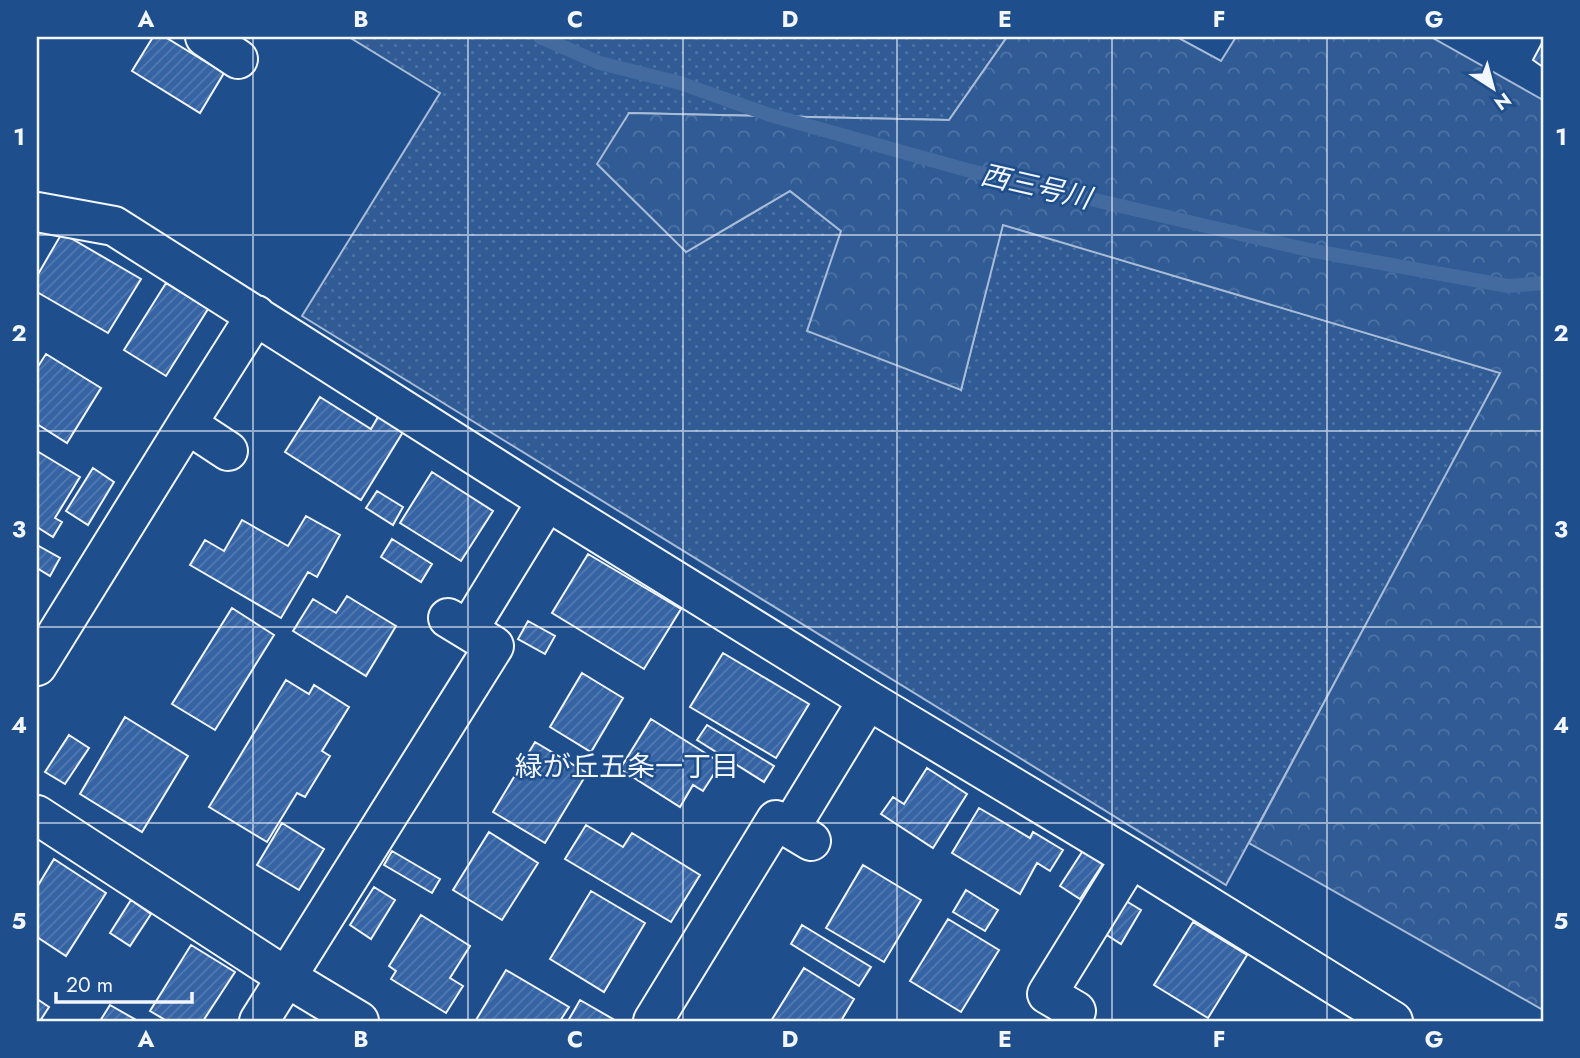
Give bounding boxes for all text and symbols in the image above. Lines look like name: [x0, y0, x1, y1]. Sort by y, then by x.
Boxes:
text: A: [137, 2, 155, 36]
text: B: [353, 2, 369, 36]
text: C: [567, 2, 583, 36]
text: D: [782, 2, 799, 36]
text: E: [998, 2, 1012, 36]
text: F: [1213, 2, 1225, 36]
text: G: [1425, 2, 1443, 36]
north arrow: [1458, 52, 1528, 122]
text: N: [1489, 86, 1517, 117]
text: 1: [13, 120, 25, 154]
text: 1: [1555, 120, 1567, 154]
water label: 西三号川: [977, 154, 1098, 220]
text: 2: [11, 316, 27, 350]
text: 2: [1553, 316, 1569, 350]
text: 3: [12, 512, 26, 546]
text: 3: [1554, 512, 1568, 546]
text: 4: [11, 708, 27, 742]
text: 4: [1553, 708, 1569, 742]
district label: 緑が丘五条一丁目: [515, 746, 739, 787]
text: 5: [12, 904, 26, 938]
text: 5: [1554, 904, 1568, 938]
scale bar: [56, 960, 192, 1004]
text: 20 m: [66, 970, 113, 1000]
text: A: [137, 1022, 155, 1056]
text: B: [353, 1022, 369, 1056]
text: C: [567, 1022, 583, 1056]
text: D: [782, 1022, 799, 1056]
text: E: [998, 1022, 1012, 1056]
text: F: [1213, 1022, 1225, 1056]
text: G: [1425, 1022, 1443, 1056]

